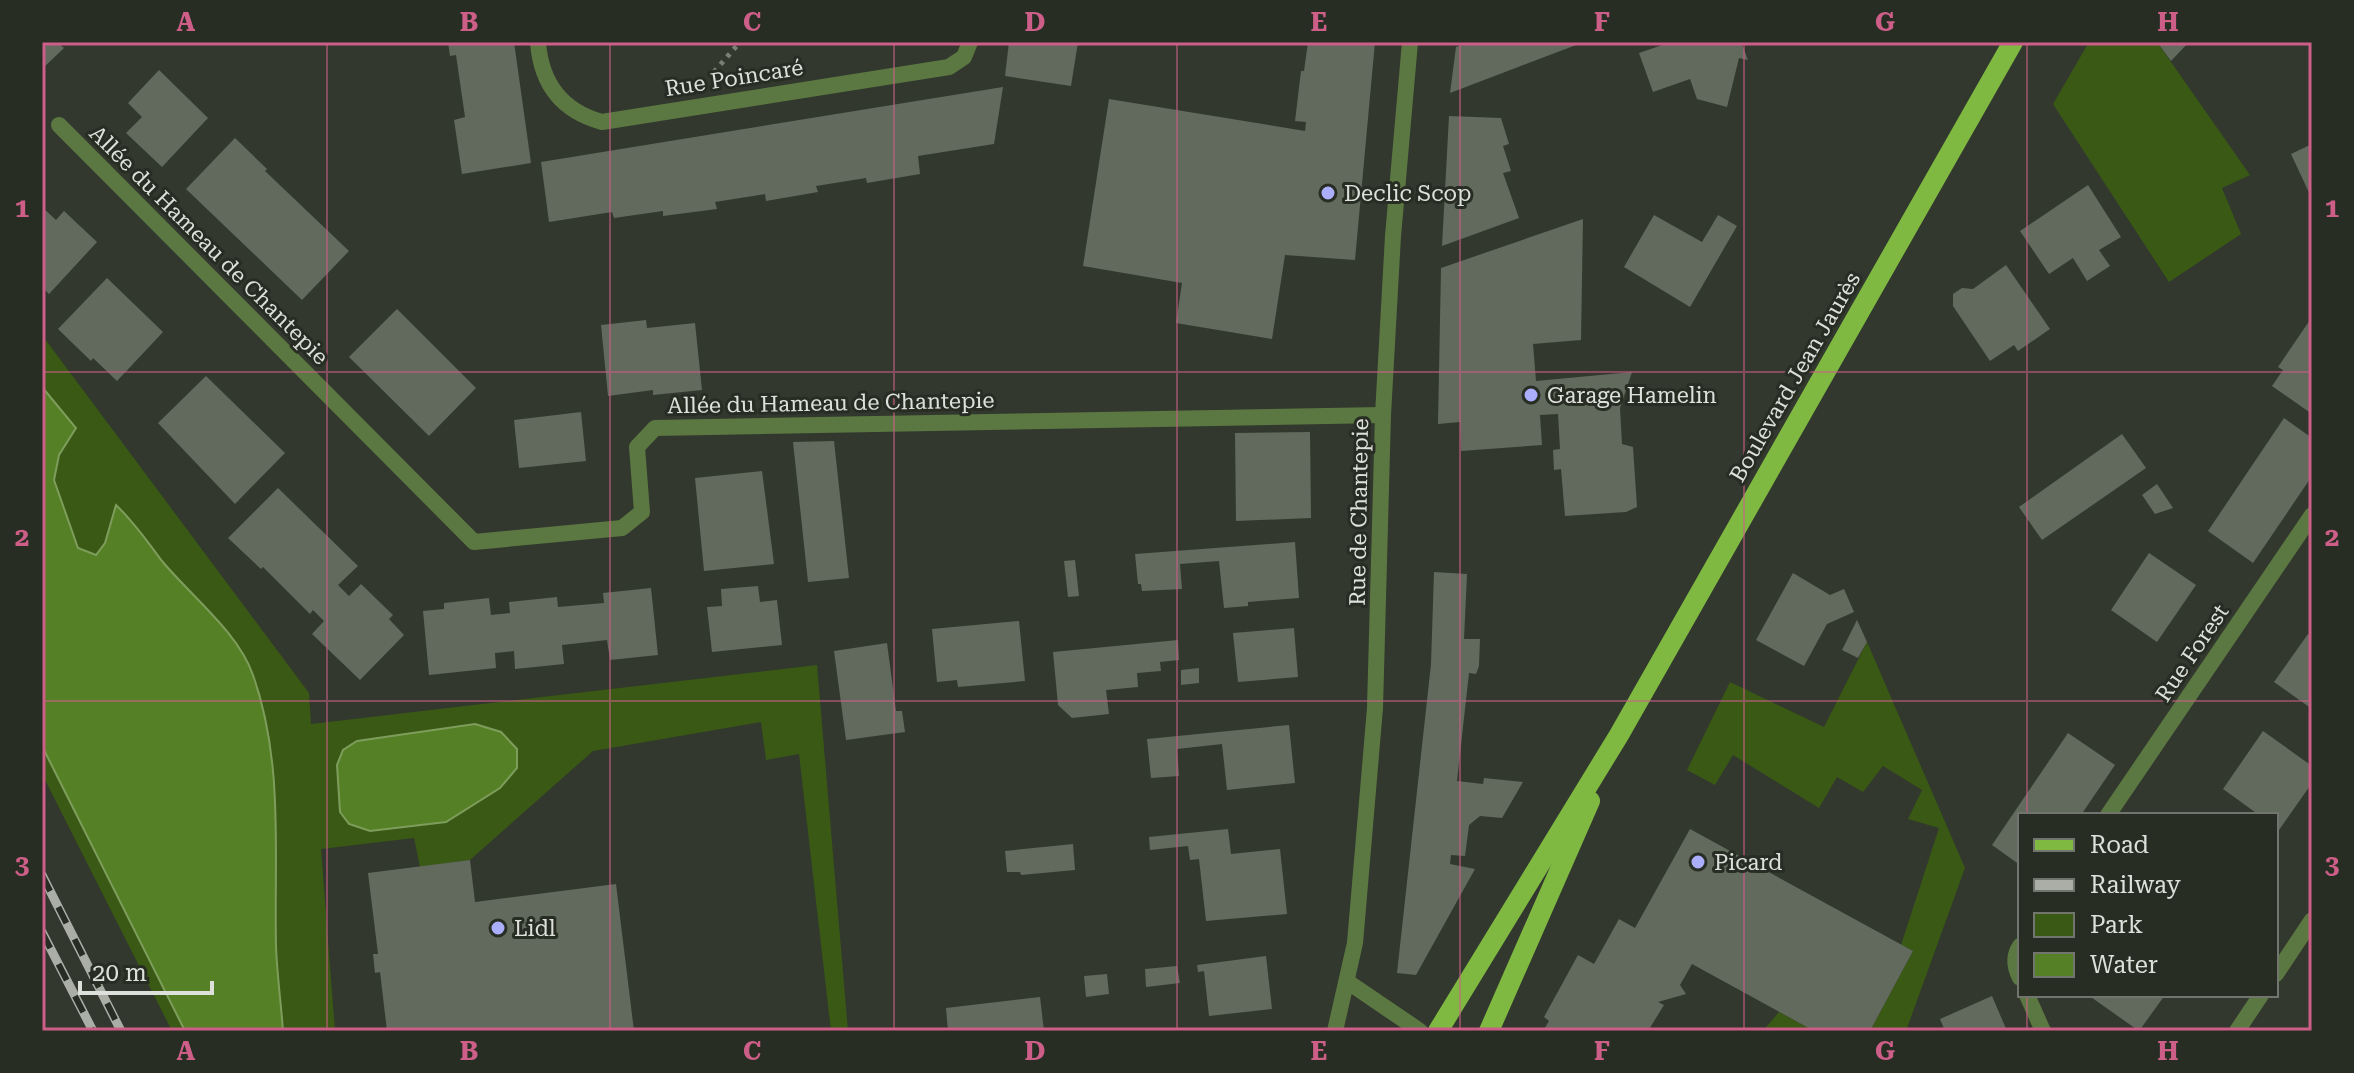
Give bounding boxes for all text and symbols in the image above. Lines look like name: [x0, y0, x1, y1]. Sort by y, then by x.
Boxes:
text: A: [177, 7, 196, 37]
text: B: [460, 7, 478, 37]
text: C: [743, 7, 761, 37]
text: D: [1025, 7, 1045, 37]
text: E: [1311, 7, 1327, 37]
text: F: [1594, 7, 1610, 37]
text: G: [1875, 7, 1895, 37]
text: H: [2157, 7, 2179, 37]
street label: Rue Poincaré: [663, 55, 805, 101]
street label: Allée du Hameau de Chantepie: [85, 121, 333, 369]
place label: Declic Scop: [1344, 181, 1472, 206]
marker: Declic Scop: [1319, 184, 1337, 202]
text: 1: [15, 193, 29, 223]
text: 1: [2325, 193, 2339, 223]
street label: Boulevard Jean Jaurès: [1725, 268, 1865, 486]
place label: Garage Hamelin: [1547, 383, 1717, 408]
marker: Garage Hamelin: [1522, 386, 1540, 404]
street label: Allée du Hameau de Chantepie: [667, 388, 995, 418]
street label: Rue de Chantepie: [1345, 418, 1373, 606]
text: 2: [15, 522, 29, 552]
text: 2: [2325, 522, 2339, 552]
street label: Rue Forest: [2150, 600, 2234, 706]
legend: [2018, 813, 2278, 997]
text: Road: [2090, 831, 2149, 859]
text: 3: [15, 850, 29, 880]
place label: Picard: [1714, 850, 1782, 875]
text: 3: [2325, 850, 2339, 880]
marker: Picard: [1689, 853, 1707, 871]
text: Railway: [2090, 871, 2181, 899]
text: Park: [2090, 911, 2143, 939]
place label: Lidl: [514, 916, 556, 941]
marker: Lidl: [489, 919, 507, 937]
scale bar: [80, 945, 212, 995]
text: Water: [2090, 951, 2158, 979]
text: 20 m: [92, 959, 147, 987]
text: A: [177, 1036, 196, 1066]
text: B: [460, 1036, 478, 1066]
text: C: [743, 1036, 761, 1066]
text: D: [1025, 1036, 1045, 1066]
text: E: [1311, 1036, 1327, 1066]
text: F: [1594, 1036, 1610, 1066]
text: G: [1875, 1036, 1895, 1066]
text: H: [2157, 1036, 2179, 1066]

